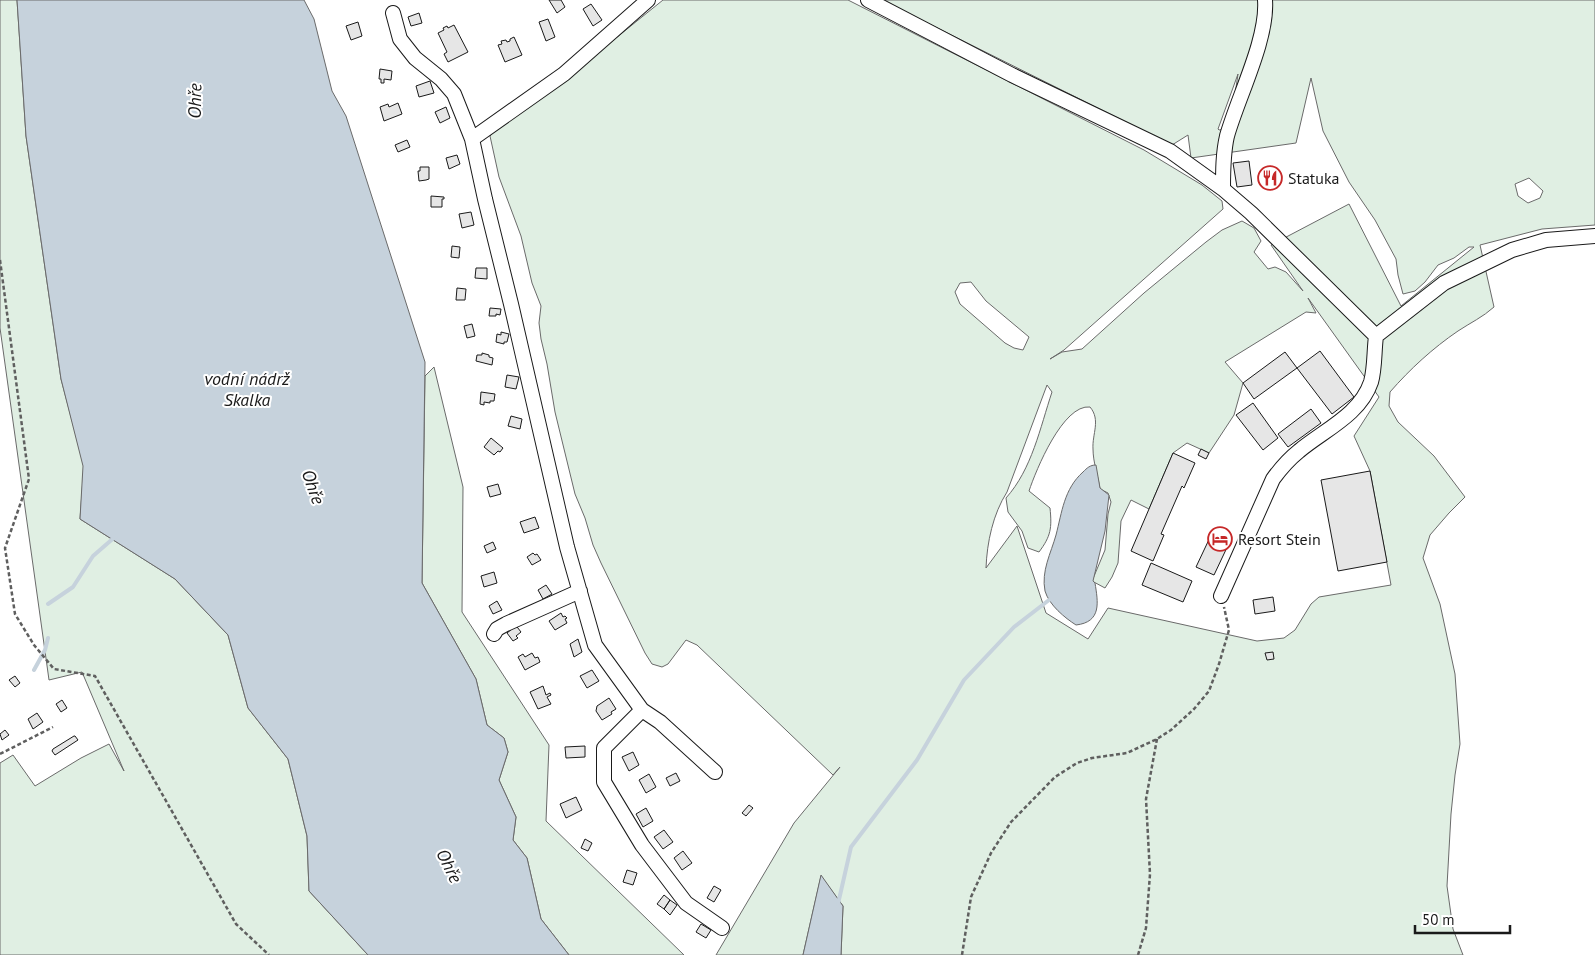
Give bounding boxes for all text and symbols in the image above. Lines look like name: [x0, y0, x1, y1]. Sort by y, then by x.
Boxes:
water label: Ohře: [183, 82, 206, 119]
restaurant icon: Statuka: [1257, 165, 1283, 191]
place label: Statuka: [1288, 168, 1340, 188]
water label: vodní nádrž Skalka: [204, 367, 291, 411]
water label: Ohře: [297, 466, 330, 508]
hotel icon: Resort Stein: [1207, 526, 1233, 552]
place label: Resort Stein: [1238, 529, 1321, 549]
water label: Ohře: [431, 845, 468, 887]
scale bar: [1415, 902, 1510, 934]
text: 50 m: [1422, 910, 1455, 929]

